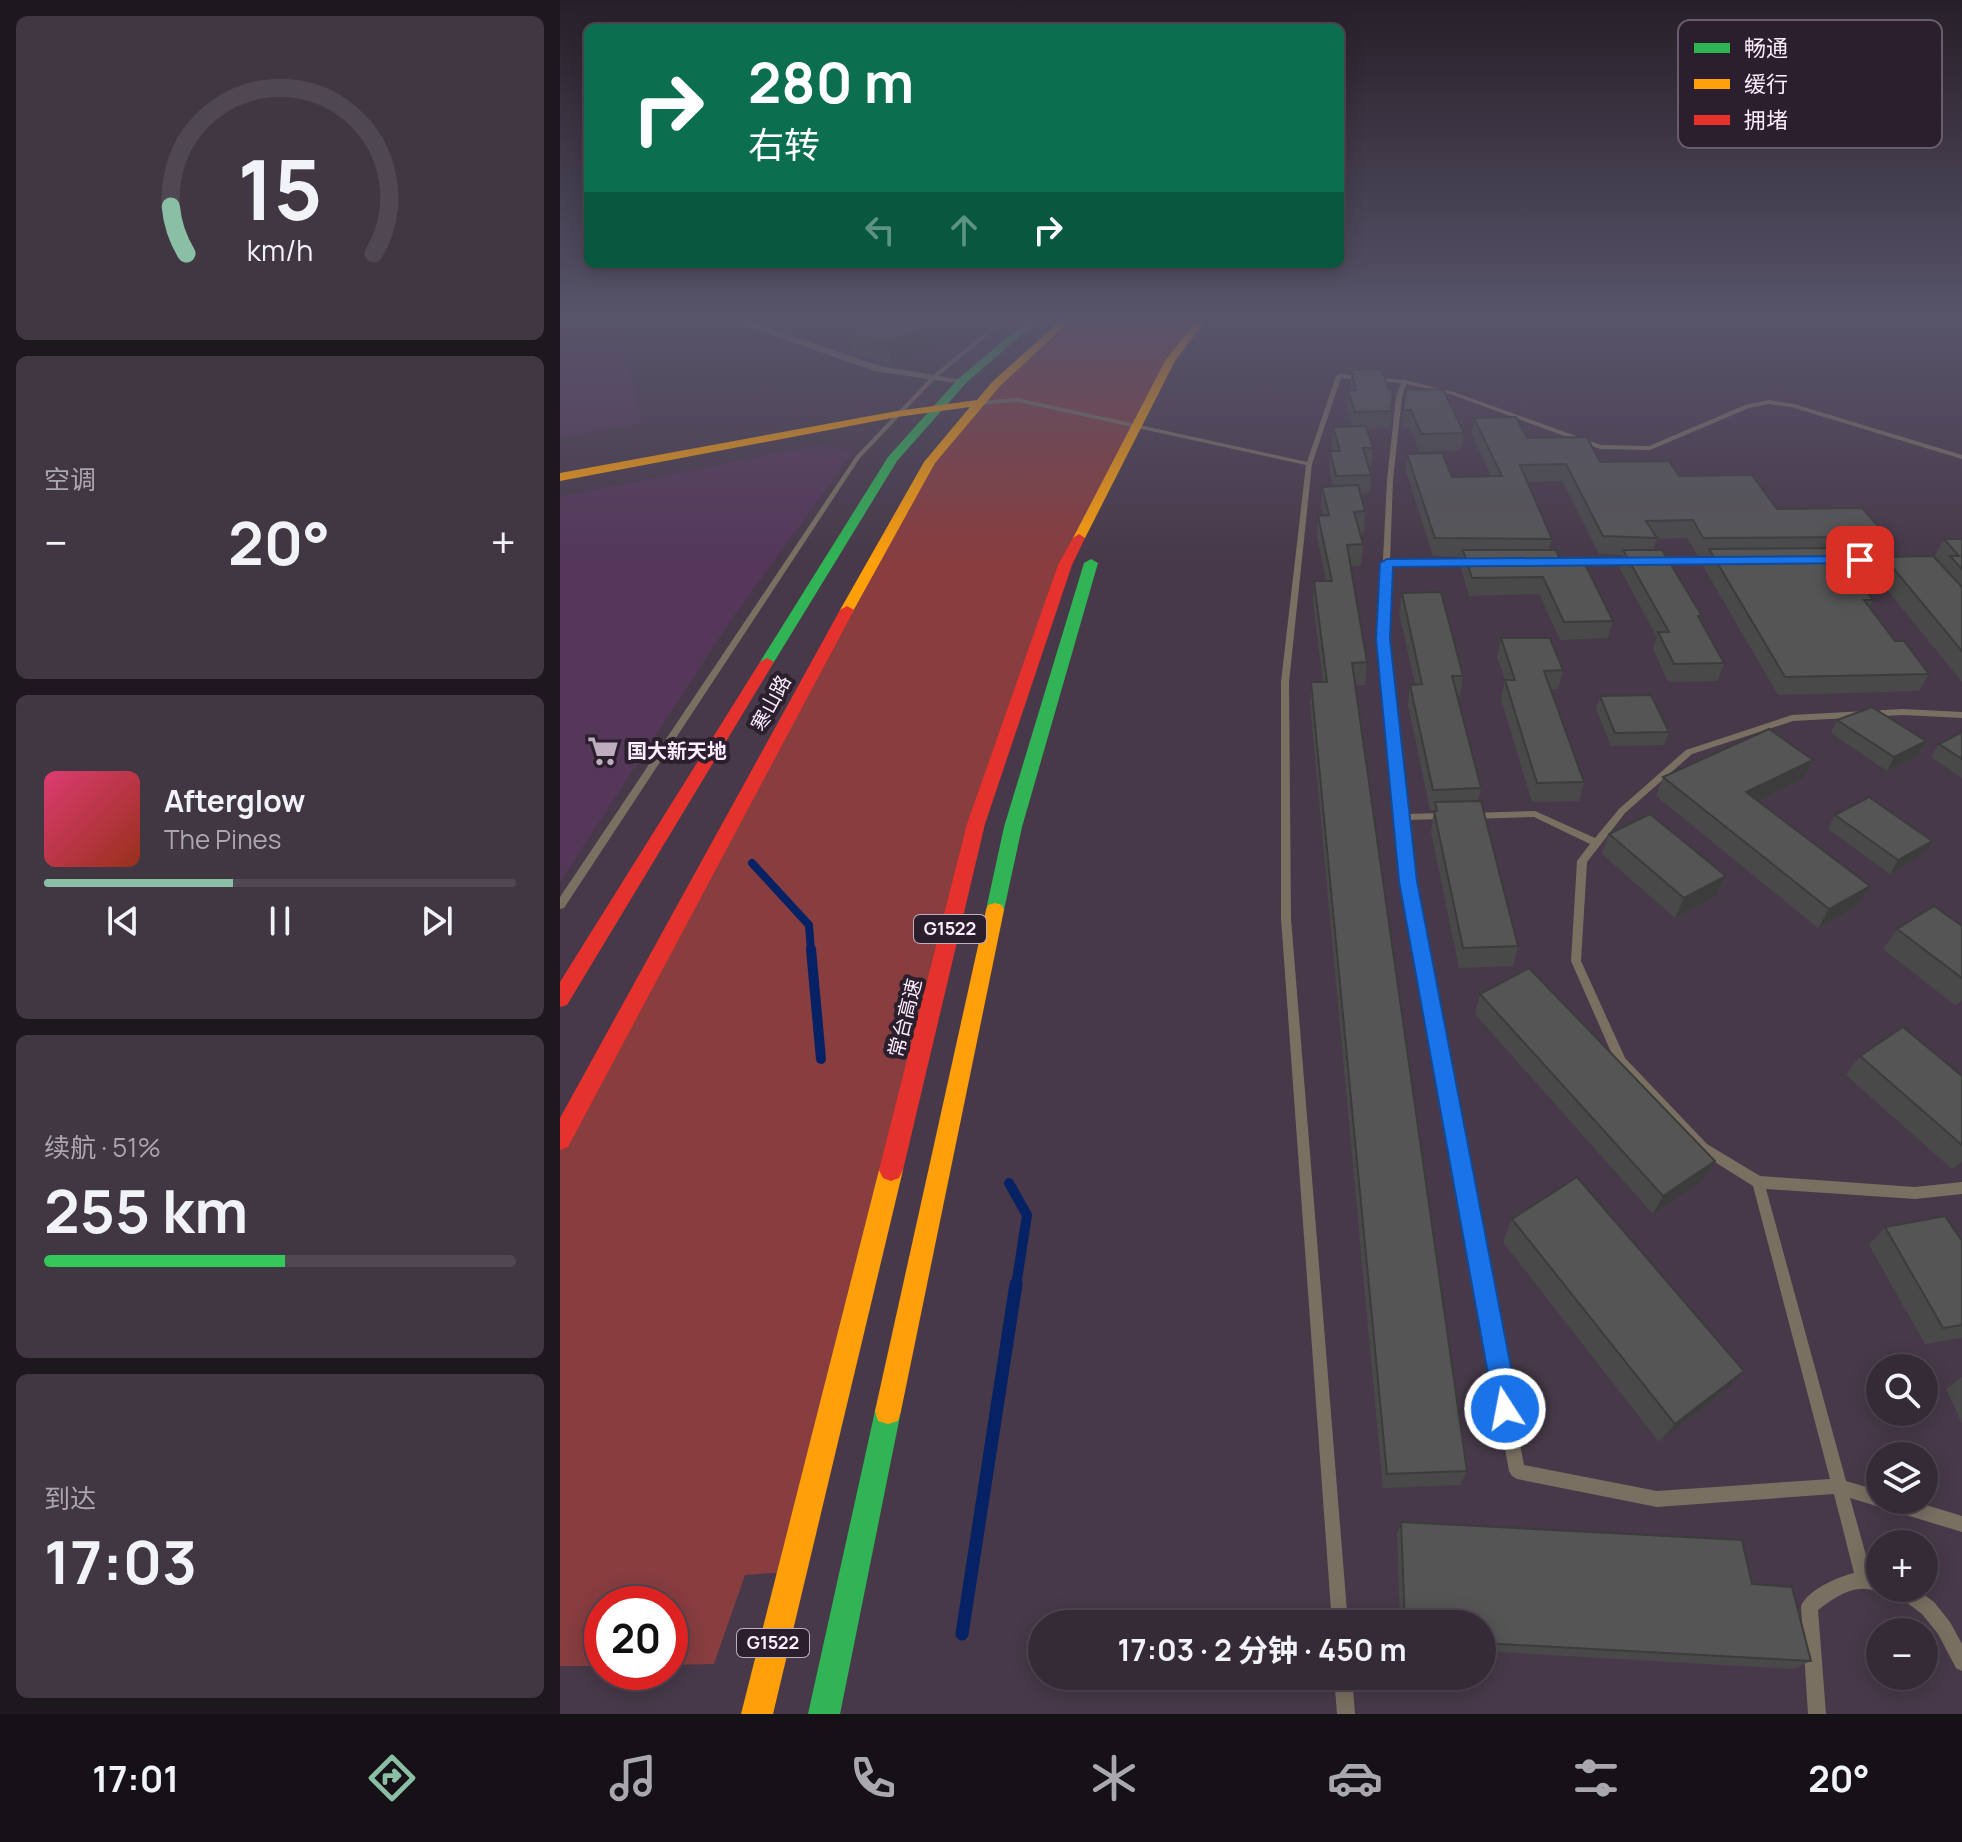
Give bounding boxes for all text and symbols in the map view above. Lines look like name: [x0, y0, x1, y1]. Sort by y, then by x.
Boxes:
legend: [1678, 20, 1942, 148]
text: 畅通: [1744, 33, 1788, 63]
text: 280 m: [748, 43, 914, 120]
icon: right: [616, 56, 720, 160]
text: 缓行: [1744, 69, 1788, 99]
text: 拥堵: [1744, 105, 1788, 135]
text: 右转: [748, 120, 820, 169]
text: 15: [237, 130, 323, 244]
icon: left: [858, 208, 902, 252]
icon: ahead: [942, 208, 986, 252]
icon: right: [1026, 208, 1070, 252]
text: km/h: [247, 231, 313, 270]
text: 空调: [44, 461, 96, 497]
text: 20°: [228, 501, 330, 583]
text: −: [44, 512, 68, 572]
text: +: [491, 512, 516, 572]
pin: [1826, 526, 1894, 594]
icon: arrive: [1838, 538, 1882, 582]
street label: 寒山路: [745, 670, 797, 736]
supermarket icon: 国大新天地: [586, 734, 620, 768]
place label: 国大新天地: [627, 737, 727, 764]
text: Afterglow: [164, 780, 305, 821]
text: The Pines: [164, 821, 281, 857]
icon: previous: [101, 899, 145, 943]
icon: pause: [258, 899, 302, 943]
icon: next: [415, 899, 459, 943]
road number: G1522: [914, 915, 986, 943]
street label: 常台高速: [882, 976, 927, 1060]
text: 续航 · 51%: [44, 1129, 161, 1165]
text: 255 km: [44, 1169, 248, 1251]
map controls: [1866, 1354, 1938, 1690]
button: search: [1866, 1354, 1938, 1426]
position arrow: [1463, 1367, 1547, 1451]
button: layers: [1866, 1442, 1938, 1514]
text: 到达: [44, 1480, 96, 1516]
text: 17:03: [44, 1520, 197, 1602]
button: +: [1866, 1530, 1938, 1602]
speed limit sign: 20: [584, 1586, 688, 1690]
button: −: [1866, 1618, 1938, 1690]
road number: G1522: [737, 1629, 809, 1657]
text: 17:03 · 2 分钟 · 450 m: [1117, 1629, 1407, 1670]
icon: directions: [364, 1750, 420, 1806]
icon: music: [605, 1750, 661, 1806]
icon: phone: [845, 1750, 901, 1806]
icon: climate: [1086, 1750, 1142, 1806]
icon: car: [1327, 1750, 1383, 1806]
icon: filters: [1568, 1750, 1624, 1806]
text: 17:01: [92, 1754, 179, 1803]
text: 20°: [1808, 1754, 1870, 1803]

